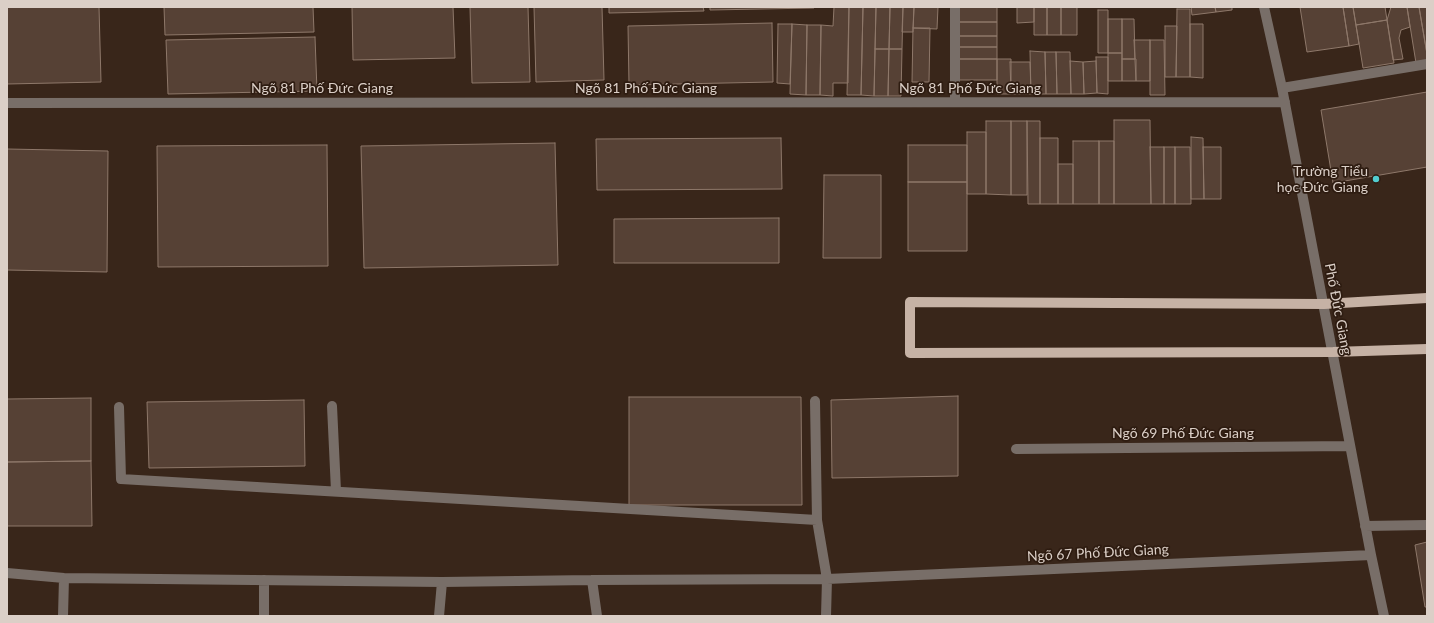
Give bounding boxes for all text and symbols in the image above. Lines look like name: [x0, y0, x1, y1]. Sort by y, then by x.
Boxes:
street label: Ngõ 81 Phố Đức Giang: [251, 80, 393, 96]
street label: Ngõ 81 Phố Đức Giang: [575, 80, 717, 96]
street label: Ngõ 81 Phố Đức Giang: [899, 80, 1041, 96]
place label: Trường Tiểu học Đức Giang: [1277, 163, 1368, 196]
marker: Trường Tiểu học Đức Giang: [1371, 174, 1381, 184]
street label: Phố Đức Giang: [1321, 262, 1355, 356]
street label: Ngõ 69 Phố Đức Giang: [1112, 425, 1254, 441]
street label: Ngõ 67 Phố Đức Giang: [1027, 541, 1169, 565]

